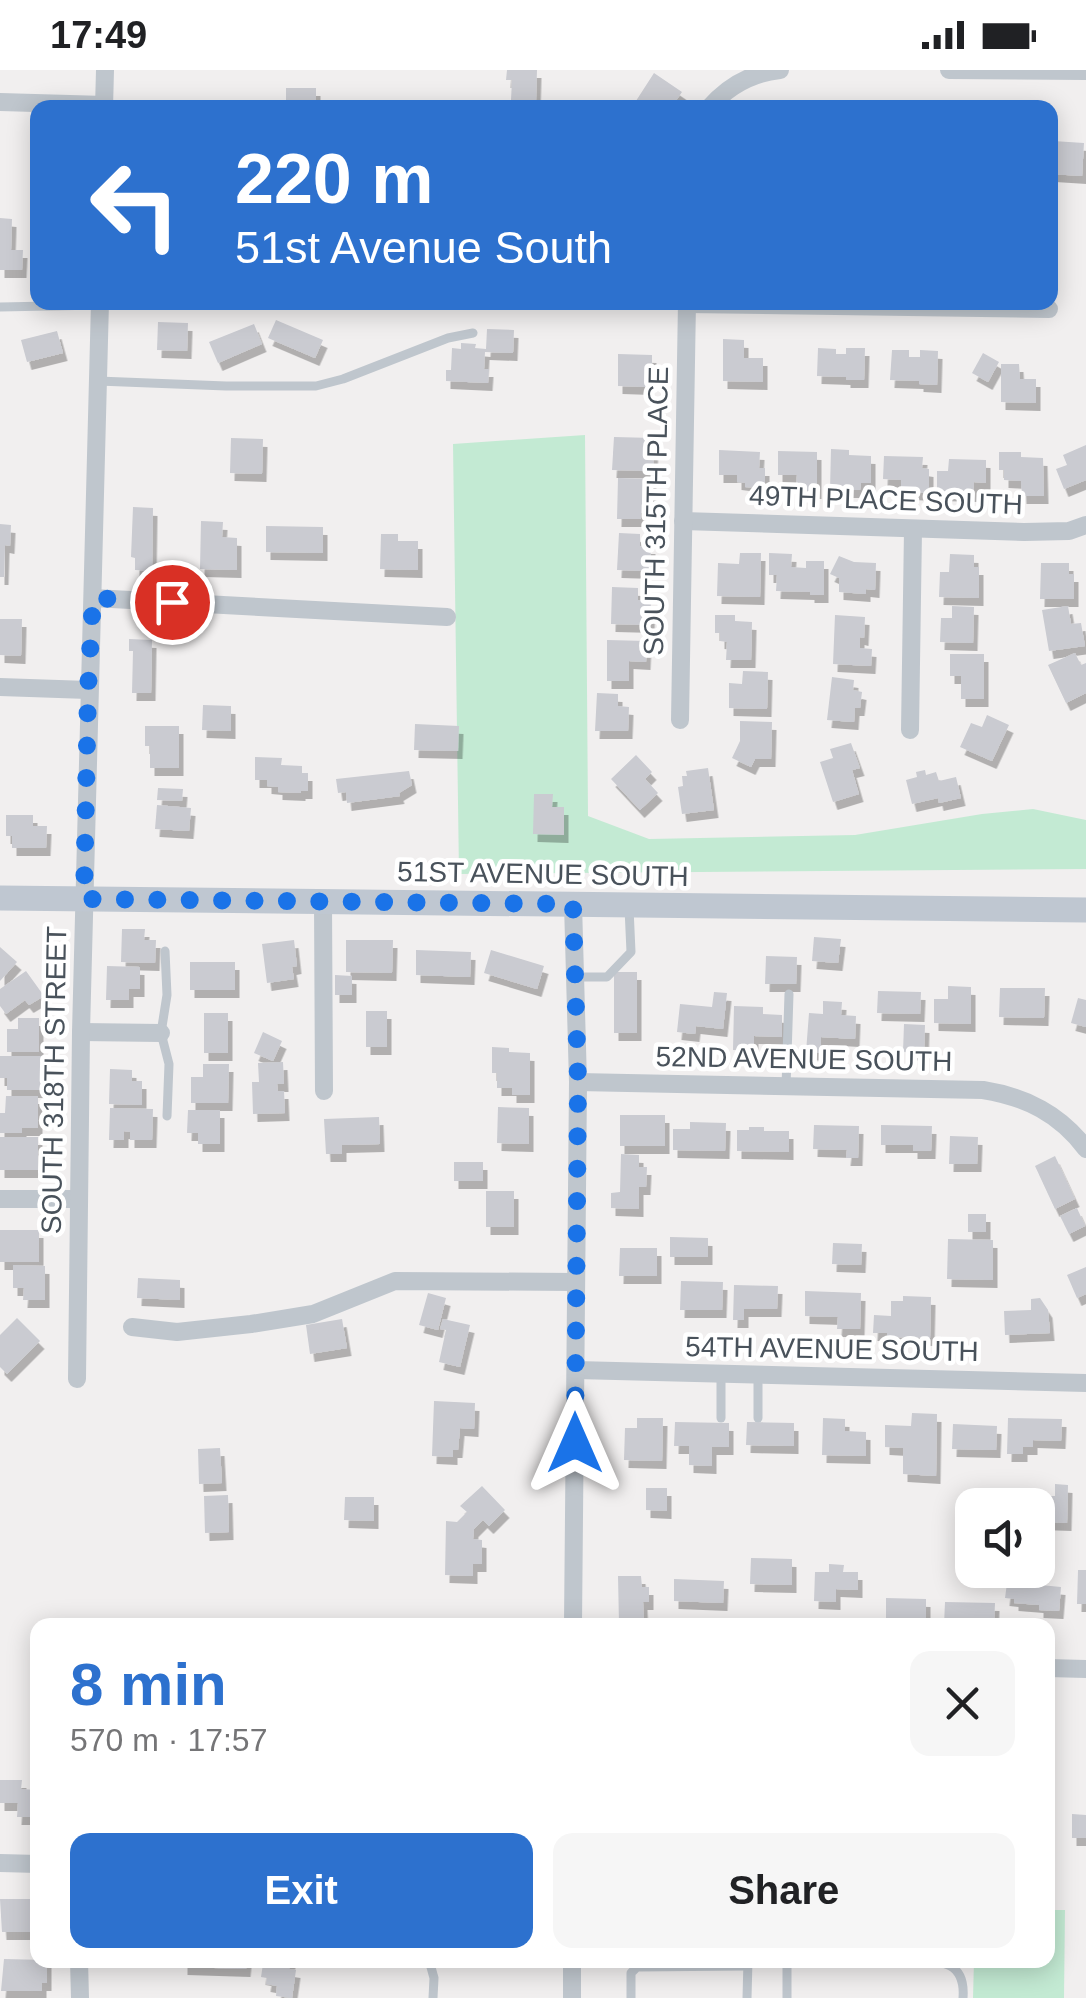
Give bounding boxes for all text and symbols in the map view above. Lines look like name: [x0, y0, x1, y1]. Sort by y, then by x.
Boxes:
text: 17:49: [50, 14, 147, 56]
icon: left: [70, 140, 200, 270]
text: 220 m: [235, 140, 433, 218]
text: 51st Avenue South: [235, 222, 612, 273]
street label: SOUTH 315TH PLACE: [638, 366, 674, 656]
street label: 49TH PLACE SOUTH: [749, 480, 1023, 520]
pin: [130, 560, 215, 645]
icon: arrive: [145, 575, 200, 630]
street label: 51ST AVENUE SOUTH: [397, 856, 689, 892]
street label: SOUTH 318TH STREET: [36, 926, 72, 1234]
street label: 52ND AVENUE SOUTH: [655, 1041, 953, 1077]
street label: 54TH AVENUE SOUTH: [685, 1331, 979, 1367]
position arrow: [523, 1391, 627, 1495]
map controls: [955, 1488, 1055, 1588]
button: sound: [955, 1488, 1055, 1588]
text: 8 min: [70, 1651, 227, 1718]
button: close: [910, 1651, 1015, 1756]
text: 570 m · 17:57: [70, 1722, 267, 1758]
button: Exit: [70, 1833, 533, 1948]
button: Share: [553, 1833, 1015, 1948]

